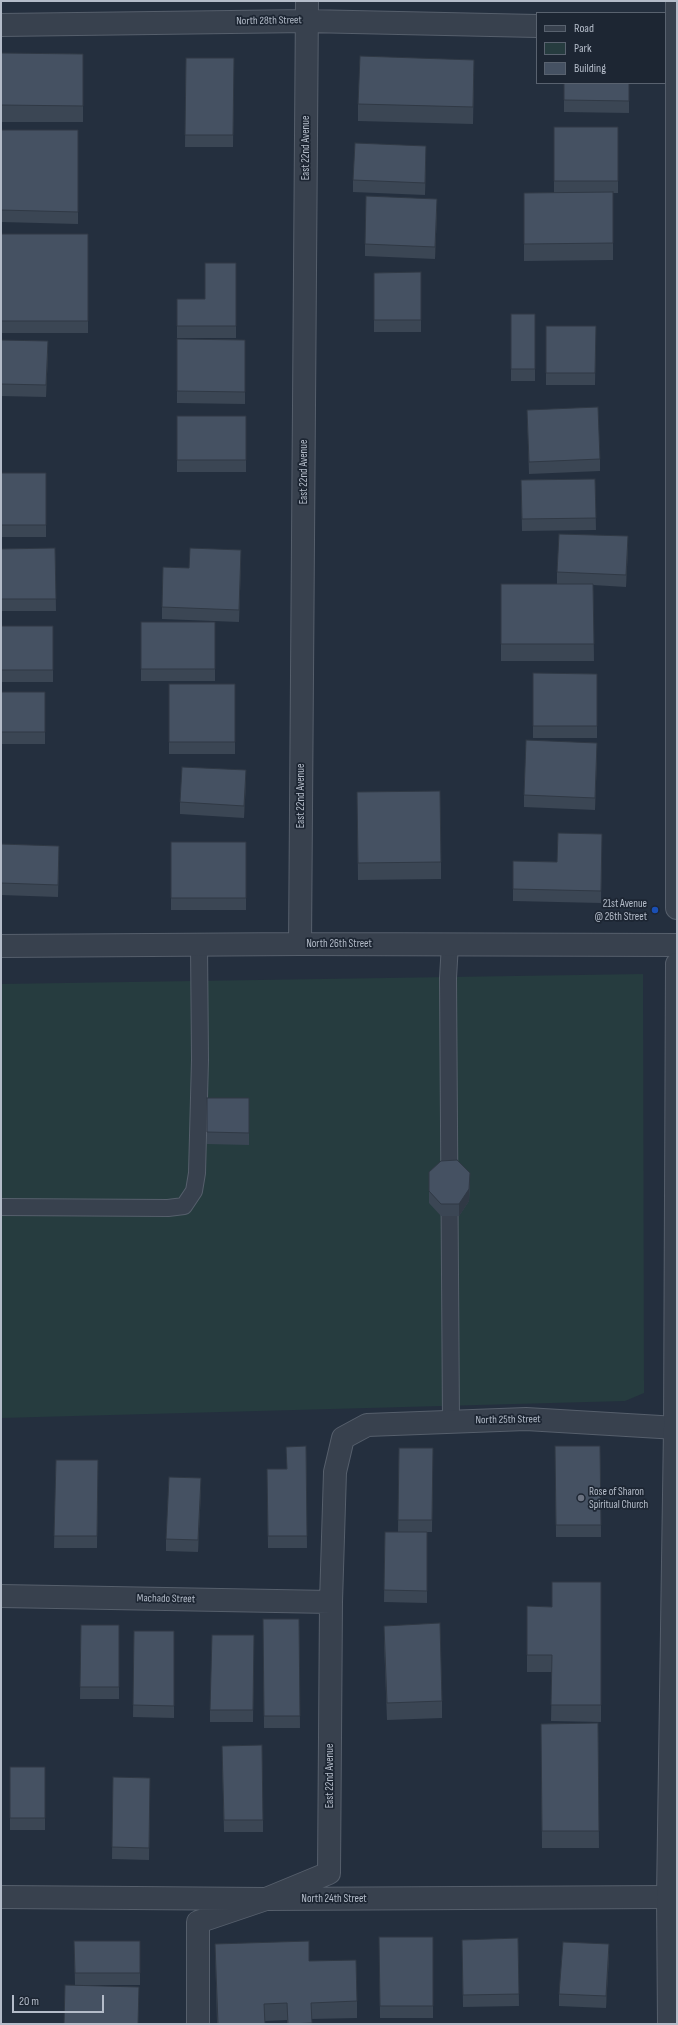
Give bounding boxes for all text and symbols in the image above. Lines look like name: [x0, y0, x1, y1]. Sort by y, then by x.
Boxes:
legend: [536, 12, 666, 84]
street label: North 28th Street: [236, 14, 302, 28]
text: Road: [574, 21, 594, 36]
text: Park: [574, 41, 592, 56]
text: Building: [574, 61, 606, 76]
street label: East 22nd Avenue: [299, 116, 313, 180]
street label: East 22nd Avenue: [297, 440, 311, 504]
street label: East 22nd Avenue: [294, 764, 308, 828]
place label: 21st Avenue @ 26th Street: [595, 897, 647, 923]
marker: 21st Avenue @ 26th Street: [650, 905, 660, 915]
street label: North 26th Street: [306, 937, 372, 951]
street label: North 25th Street: [475, 1413, 541, 1427]
place label: Rose of Sharon Spiritual Church: [589, 1485, 648, 1511]
marker: Rose of Sharon Spiritual Church: [576, 1493, 586, 1503]
street label: Machado Street: [137, 1592, 195, 1606]
street label: East 22nd Avenue: [323, 1744, 337, 1808]
street label: North 24th Street: [301, 1892, 367, 1906]
scale bar: [14, 1987, 106, 2013]
text: 20 m: [19, 1994, 39, 2009]

